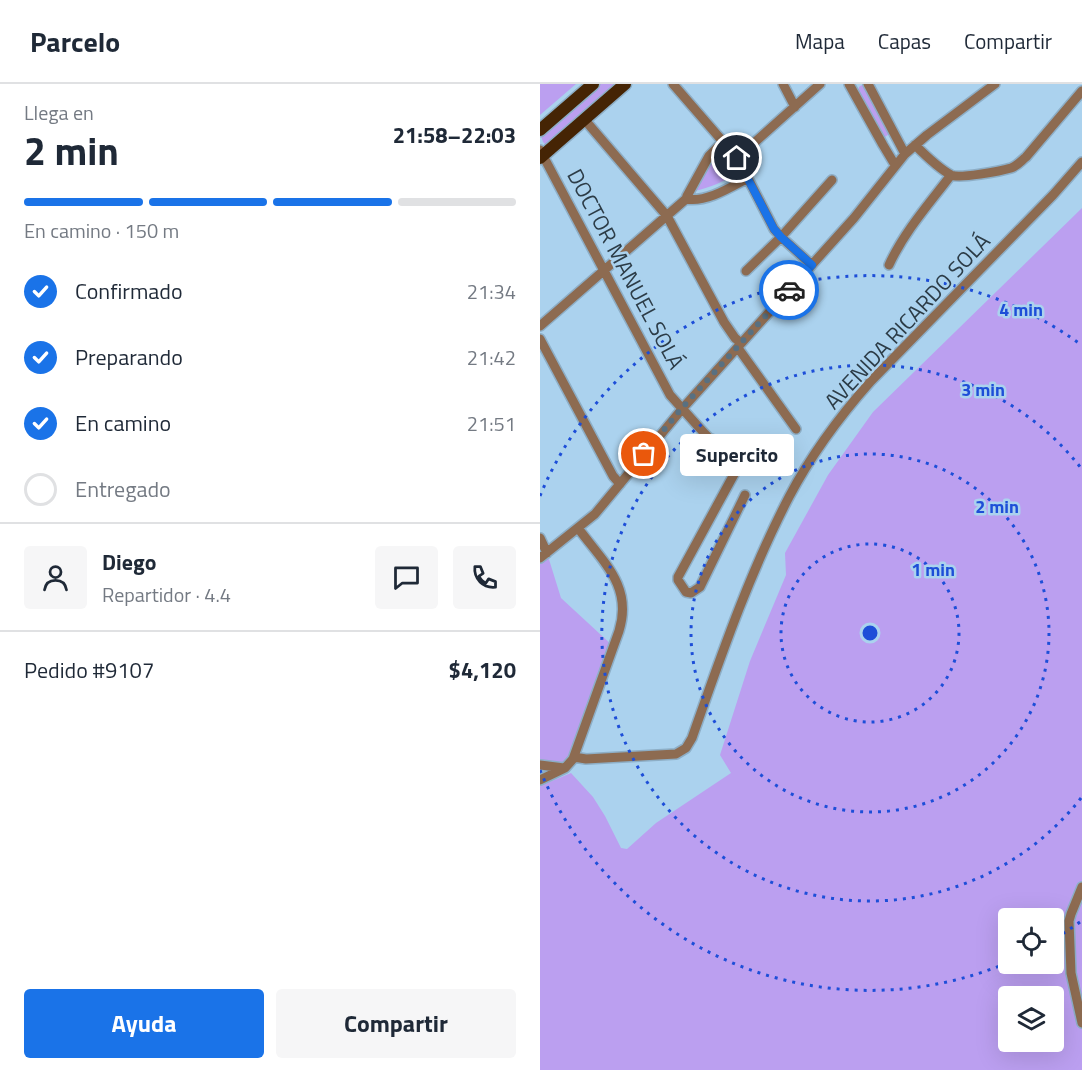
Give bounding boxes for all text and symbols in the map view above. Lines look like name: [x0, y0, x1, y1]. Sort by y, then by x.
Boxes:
text: Parcelo: [30, 20, 120, 63]
text: Mapa: [795, 25, 845, 57]
text: Capas: [878, 25, 931, 57]
text: Compartir: [964, 25, 1052, 57]
text: Llega en: [24, 97, 94, 128]
text: 21:58–22:03: [393, 118, 516, 152]
text: 2 min: [24, 121, 119, 180]
pin: [711, 132, 762, 183]
icon: home: [720, 141, 753, 174]
street label: DOCTOR MANUEL SOLÁ: [559, 163, 693, 375]
text: En camino · 150 m: [24, 215, 179, 246]
street label: AVENIDA RICARDO SOLÁ: [816, 225, 998, 417]
courier: [759, 260, 819, 320]
text: Confirmado: [75, 274, 183, 308]
icon: car: [773, 274, 806, 307]
icon: check: [24, 275, 57, 308]
text: 21:34: [467, 276, 516, 307]
text: 4 min: [999, 296, 1043, 323]
text: Preparando: [75, 340, 183, 374]
icon: check: [24, 341, 57, 374]
text: 21:42: [467, 342, 516, 373]
text: 3 min: [961, 376, 1005, 403]
text: En camino: [75, 406, 171, 440]
icon: check: [24, 407, 57, 440]
text: 21:51: [467, 408, 516, 439]
pin: [618, 428, 669, 479]
callout: Supercito: [680, 433, 794, 475]
icon: bag: [627, 437, 660, 470]
text: Supercito: [696, 439, 778, 470]
text: Entregado: [75, 472, 171, 506]
text: 2 min: [975, 493, 1019, 520]
text: Diego: [102, 545, 156, 579]
button: person: [24, 546, 87, 609]
button: chat: [375, 546, 438, 609]
button: phone: [453, 546, 516, 609]
text: 1 min: [911, 556, 955, 583]
text: Repartidor · 4.4: [102, 579, 231, 610]
centre of rings: [860, 623, 880, 643]
text: Pedido #9107: [24, 653, 154, 687]
text: $4,120: [449, 653, 516, 687]
map controls: [998, 908, 1064, 1052]
button: locate: [998, 908, 1064, 974]
button: layers: [998, 986, 1064, 1052]
button: Ayuda: [24, 989, 264, 1058]
button: Compartir: [276, 989, 516, 1058]

